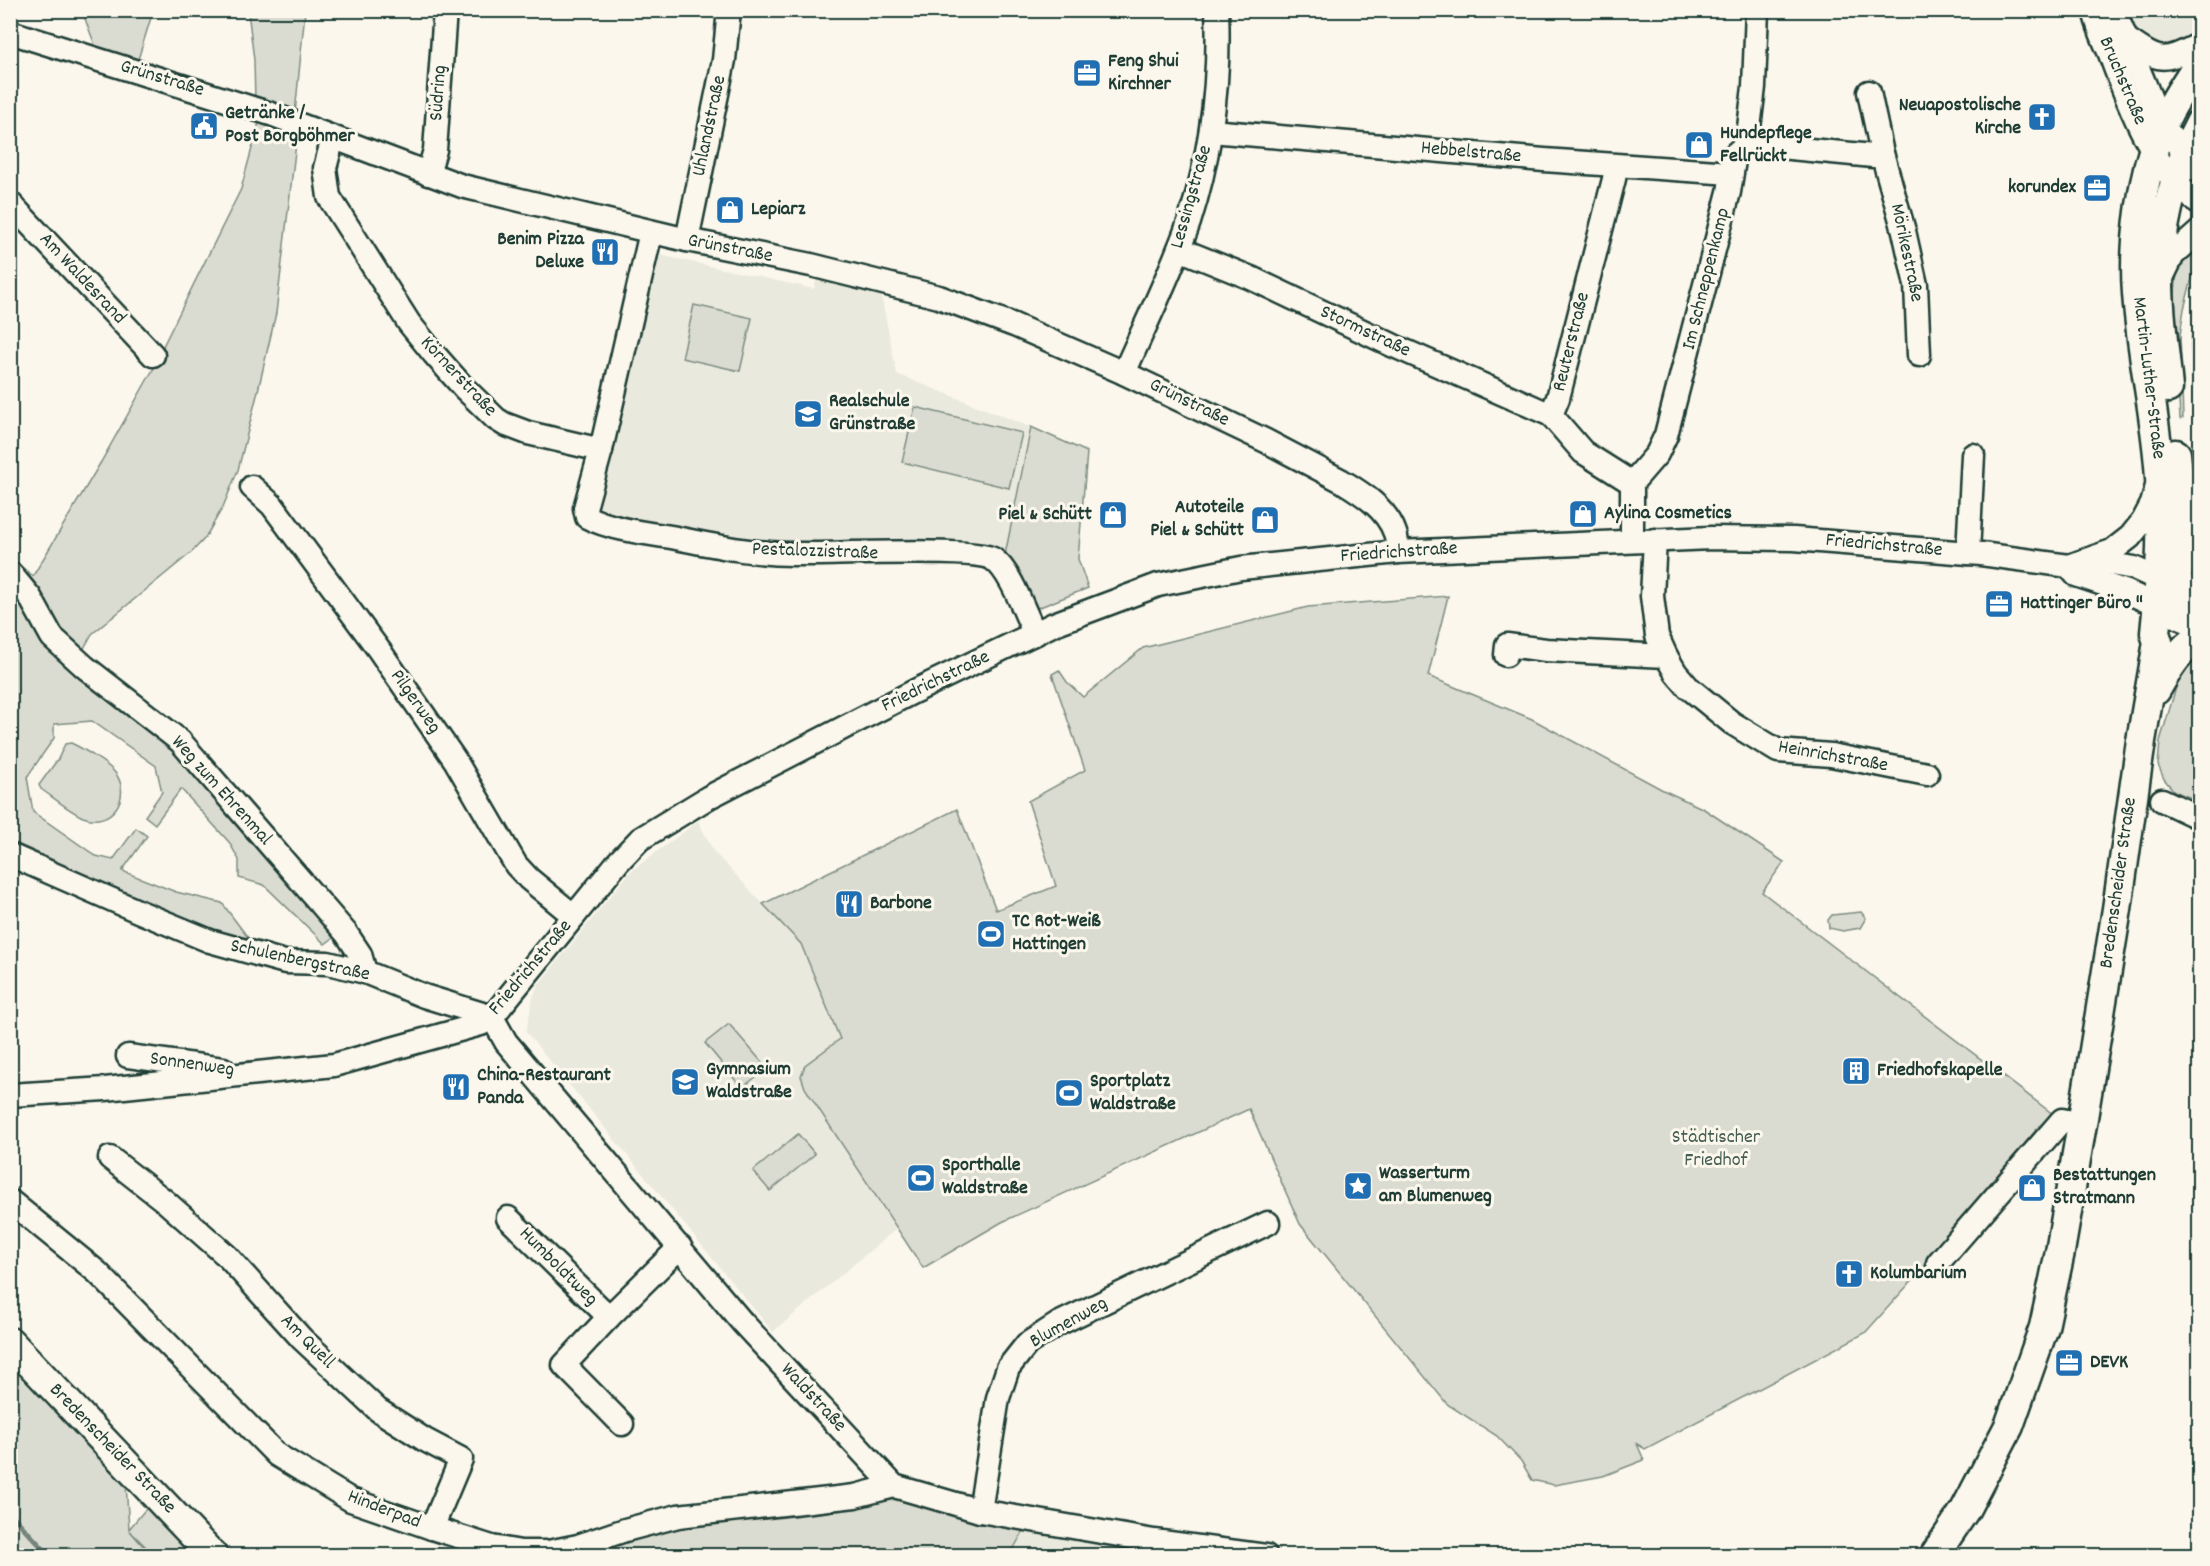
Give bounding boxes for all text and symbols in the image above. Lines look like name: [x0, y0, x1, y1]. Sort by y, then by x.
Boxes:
street label: Bruchstraße: [2091, 32, 2153, 130]
place label: Feng Shui Kirchner: [1108, 48, 1179, 99]
street label: Grünstraße: [117, 53, 208, 105]
office icon: Feng Shui Kirchner: [1071, 57, 1103, 89]
street label: Südring: [423, 64, 455, 122]
street label: Uhlandstraße: [686, 73, 734, 179]
place label: Neuapostolische Kirche: [1899, 92, 2021, 143]
place label: Getränke / Post Borgböhmer: [225, 100, 355, 151]
church icon: Neuapostolische Kirche: [2026, 101, 2058, 133]
public building icon: Getränke / Post Borgböhmer: [188, 110, 220, 142]
place label: Hundepflege Fellrückt: [1720, 120, 1812, 171]
shop icon: Hundepflege Fellrückt: [1683, 129, 1715, 161]
street label: Hebbelstraße: [1420, 135, 1523, 171]
street label: Lessingstraße: [1164, 142, 1220, 252]
office icon: korundex: [2081, 172, 2113, 204]
place label: korundex: [2008, 174, 2077, 202]
shop icon: Lepiarz: [714, 194, 746, 226]
place label: Lepiarz: [751, 196, 806, 224]
street label: Mörikestraße: [1882, 201, 1930, 305]
street label: Im Schneppenkamp: [1676, 205, 1738, 353]
place label: Benim Pizza Deluxe: [497, 226, 585, 277]
street label: Am Waldesrand: [32, 227, 132, 331]
street label: Grünstraße: [685, 227, 775, 271]
restaurant icon: Benim Pizza Deluxe: [589, 236, 621, 268]
street label: Reuterstraße: [1546, 289, 1598, 395]
street label: Martin-Luther-Straße: [2124, 295, 2172, 461]
street label: Stormstraße: [1315, 299, 1415, 365]
street label: Körnerstraße: [413, 330, 503, 424]
street label: Grünstraße: [1144, 372, 1234, 435]
place label: Realschule Grünstraße: [829, 388, 915, 439]
school or university icon: Realschule Grünstraße: [792, 398, 824, 430]
place label: Autoteile Piel & Schütt: [1150, 494, 1245, 545]
shop icon: Aylina Cosmetics: [1567, 498, 1599, 530]
shop icon: Piel & Schütt: [1097, 499, 1129, 531]
place label: Aylina Cosmetics: [1604, 500, 1732, 528]
place label: Piel & Schütt: [998, 501, 1093, 529]
shop icon: Autoteile Piel & Schütt: [1249, 504, 1281, 536]
street label: Friedrichstraße: [1824, 527, 1944, 565]
street label: Friedrichstraße: [1339, 535, 1459, 571]
street label: Pestalozzistraße: [751, 536, 879, 568]
office icon: Hattinger Büro ": [1983, 588, 2015, 620]
place label: Hattinger Büro ": [2020, 590, 2143, 618]
street label: Friedrichstraße: [877, 644, 995, 720]
street label: Pilgerweg: [383, 664, 447, 740]
street label: Weg zum Ehrenmal: [164, 730, 278, 852]
street label: Heinrichstraße: [1776, 734, 1890, 780]
street label: Bredenscheider Straße: [2093, 795, 2145, 970]
restaurant icon: Barbone: [833, 888, 865, 920]
place label: Barbone: [870, 890, 932, 918]
place label: TC Rot-Weiß Hattingen: [1012, 908, 1101, 959]
street label: Friedrichstraße: [483, 914, 580, 1022]
sports icon: TC Rot-Weiß Hattingen: [975, 918, 1007, 950]
street label: Schulenbergstraße: [228, 933, 373, 989]
street label: Sonnenweg: [148, 1045, 236, 1085]
building icon: Friedhofskapelle: [1840, 1055, 1872, 1087]
place label: Gymnasium Waldstraße: [706, 1056, 792, 1107]
place label: Friedhofskapelle: [1877, 1057, 2003, 1085]
place label: China-Restaurant Panda: [477, 1062, 612, 1113]
school or university icon: Gymnasium Waldstraße: [669, 1066, 701, 1098]
place label: Sportplatz Waldstraße: [1090, 1068, 1176, 1119]
restaurant icon: China-Restaurant Panda: [440, 1071, 472, 1103]
sports icon: Sportplatz Waldstraße: [1053, 1077, 1085, 1109]
park label: Städtischer Friedhof: [1672, 1124, 1761, 1175]
place label: Sporthalle Waldstraße: [942, 1152, 1028, 1203]
place label: Wasserturm am Blumenweg: [1379, 1160, 1492, 1211]
sports icon: Sporthalle Waldstraße: [905, 1162, 937, 1194]
place label: Bestattungen Stratmann: [2053, 1162, 2156, 1213]
place icon: Wasserturm am Blumenweg: [1342, 1170, 1374, 1202]
shop icon: Bestattungen Stratmann: [2016, 1172, 2048, 1204]
street label: Humboldtweg: [512, 1221, 604, 1313]
church icon: Kolumbarium: [1833, 1258, 1865, 1290]
place label: Kolumbarium: [1870, 1260, 1967, 1288]
street label: Blumenweg: [1025, 1290, 1113, 1356]
street label: Am Quell: [273, 1308, 341, 1376]
office icon: DEVK: [2053, 1347, 2085, 1379]
place label: DEVK: [2090, 1349, 2129, 1377]
street label: Waldstraße: [773, 1357, 853, 1439]
street label: Bredenscheider Straße: [42, 1377, 182, 1521]
street label: Hinderpad: [343, 1483, 425, 1537]

